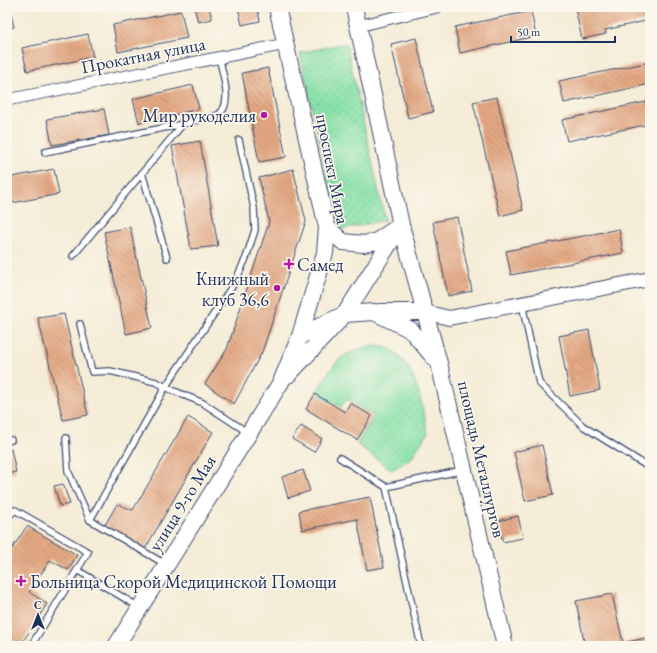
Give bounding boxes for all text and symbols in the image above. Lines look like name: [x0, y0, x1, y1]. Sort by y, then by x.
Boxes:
scale bar: [511, 18, 615, 44]
text: 50 m: [517, 24, 541, 40]
street label: Прокатная улица: [79, 32, 208, 78]
place label: Мир рукоделия: [142, 104, 256, 127]
marker: Мир рукоделия: [259, 110, 269, 120]
street label: проспект Мира: [311, 112, 355, 227]
place label: Самед: [297, 253, 343, 276]
marker: Самед: [284, 259, 294, 269]
place label: Книжный клуб 36,6: [196, 267, 269, 311]
marker: Книжный клуб 36,6: [272, 283, 282, 293]
street label: площадь Металлургов: [453, 378, 511, 540]
street label: улица 9-го Мая: [143, 451, 221, 555]
place label: Больница Скорой Медицинской Помощи: [30, 570, 337, 593]
marker: Больница Скорой Медицинской Помощи: [15, 575, 27, 587]
north arrow: [18, 595, 58, 635]
text: С: [34, 598, 42, 612]

